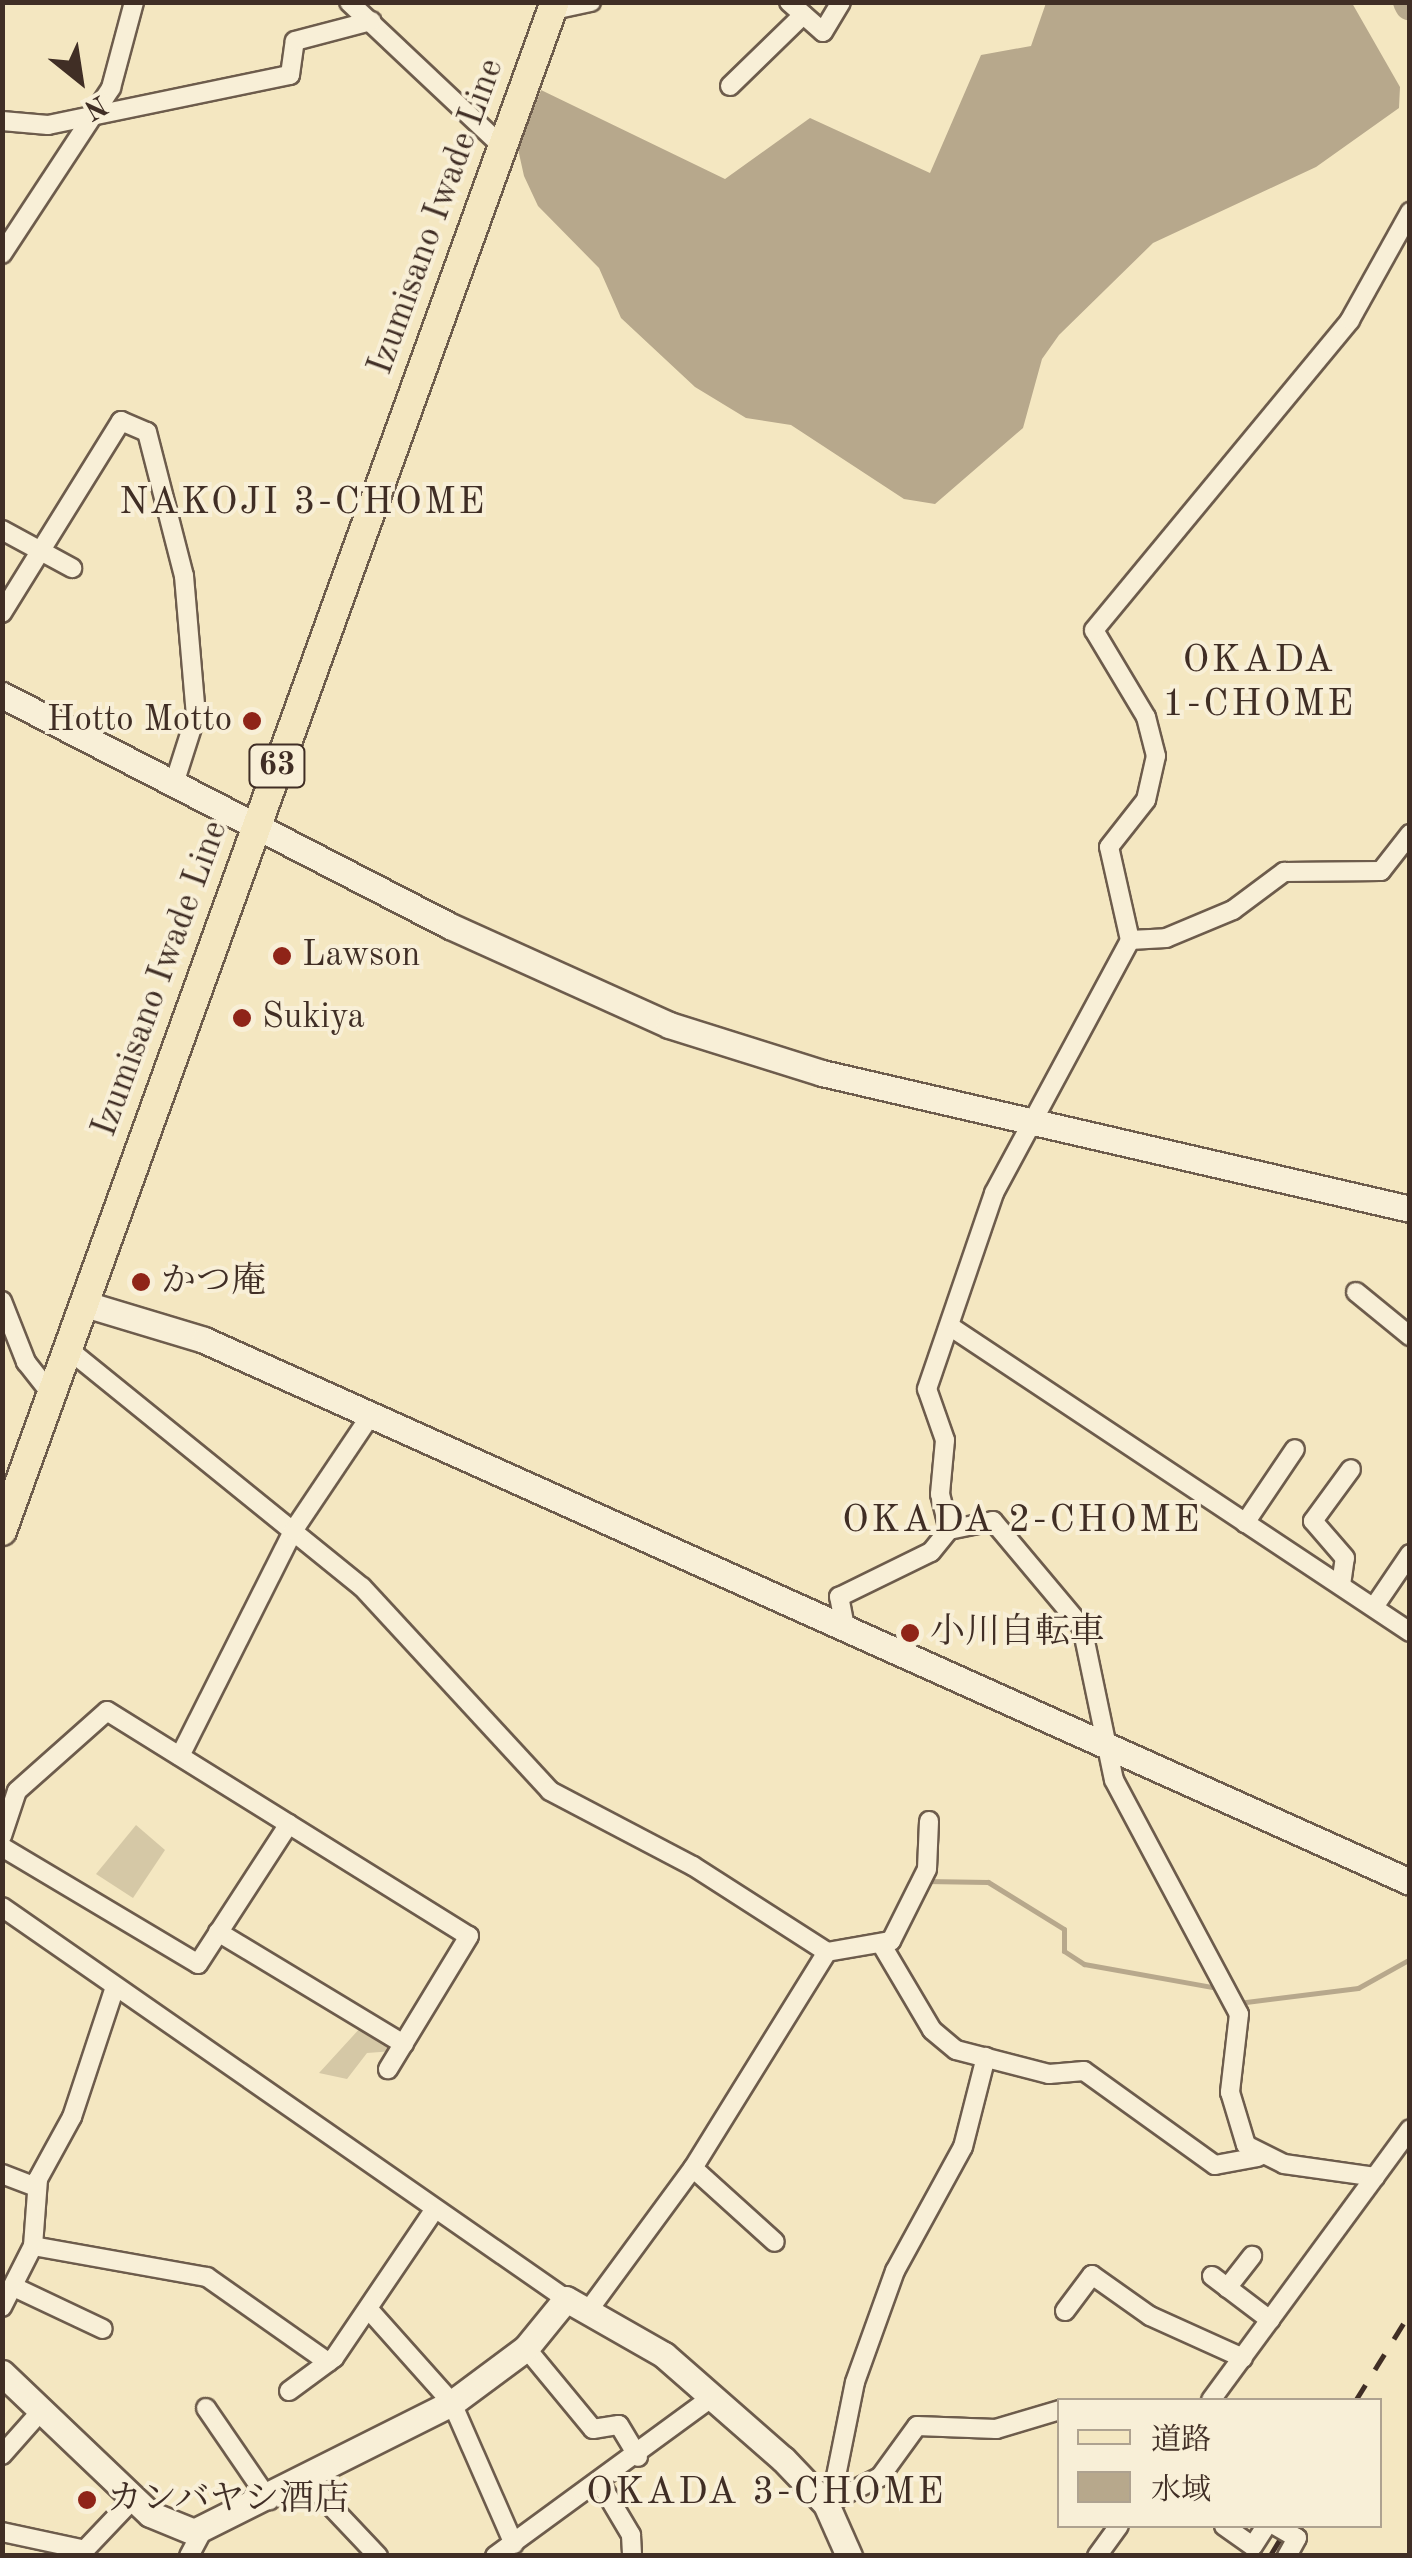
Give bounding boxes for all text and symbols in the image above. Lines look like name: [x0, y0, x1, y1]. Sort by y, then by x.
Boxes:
north arrow: [30, 30, 130, 130]
street label: Izumisano Iwade Line: [360, 53, 514, 381]
text: N: [79, 89, 111, 123]
district label: NAKOJI 3-CHOME: [119, 481, 487, 527]
district label: OKADA 1-CHOME: [1162, 639, 1356, 728]
place label: Hotto Motto: [47, 700, 232, 742]
marker: Hotto Motto: [241, 710, 263, 732]
road number: 63: [247, 739, 307, 793]
street label: Izumisano Iwade Line: [84, 815, 238, 1143]
place label: Lawson: [302, 935, 421, 977]
marker: Lawson: [271, 945, 293, 967]
place label: Sukiya: [262, 997, 365, 1039]
marker: Sukiya: [231, 1007, 253, 1029]
place label: かつ庵: [161, 1261, 266, 1303]
marker: かつ庵: [130, 1271, 152, 1293]
district label: OKADA 2-CHOME: [842, 1499, 1202, 1545]
place label: 小川自転車: [930, 1612, 1105, 1654]
marker: 小川自転車: [899, 1622, 921, 1644]
legend: [1057, 2398, 1382, 2528]
text: 道路: [1151, 2426, 1211, 2456]
district label: OKADA 3-CHOME: [586, 2471, 946, 2517]
text: 水域: [1151, 2476, 1211, 2506]
place label: カンバヤシ酒店: [107, 2479, 352, 2521]
marker: カンバヤシ酒店: [76, 2489, 98, 2511]

